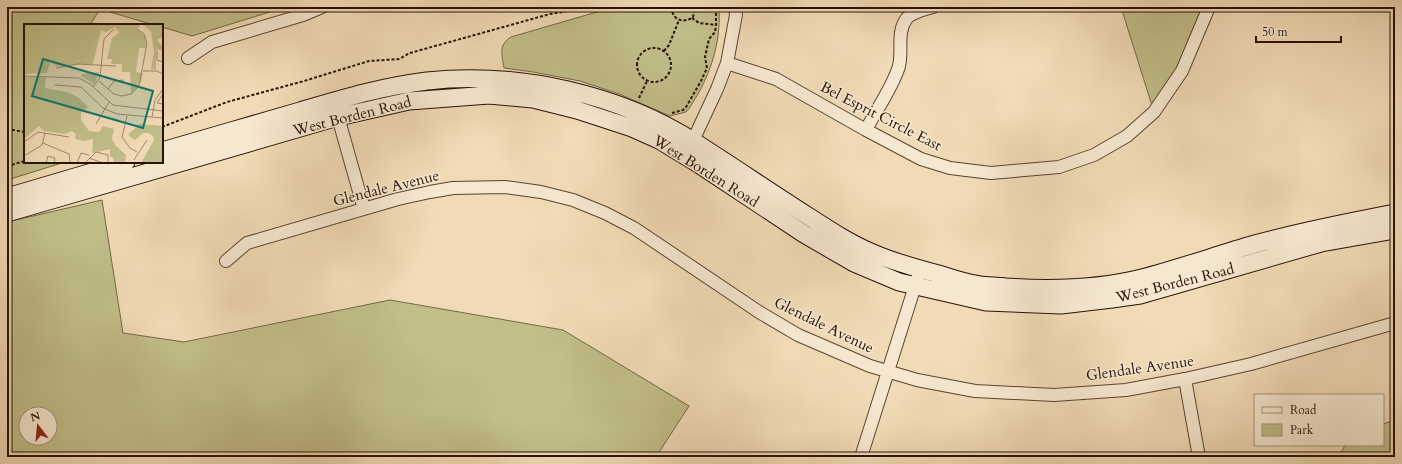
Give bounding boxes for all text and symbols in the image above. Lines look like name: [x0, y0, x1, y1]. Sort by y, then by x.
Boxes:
scale bar: [1256, 18, 1341, 44]
inset map: [24, 24, 163, 163]
text: 50 m: [1262, 24, 1289, 40]
street label: Bel Esprit Circle East: [817, 77, 945, 155]
street label: West Borden Road: [290, 92, 413, 141]
street label: West Borden Road: [648, 130, 763, 212]
street label: Glendale Avenue: [331, 165, 441, 211]
street label: West Borden Road: [1113, 259, 1236, 308]
street label: Glendale Avenue: [771, 292, 877, 358]
street label: Glendale Avenue: [1085, 351, 1195, 385]
legend: [1254, 394, 1384, 446]
text: Road: [1290, 402, 1317, 418]
north arrow: [18, 406, 58, 446]
text: N: [29, 408, 42, 425]
text: Park: [1290, 422, 1314, 438]

